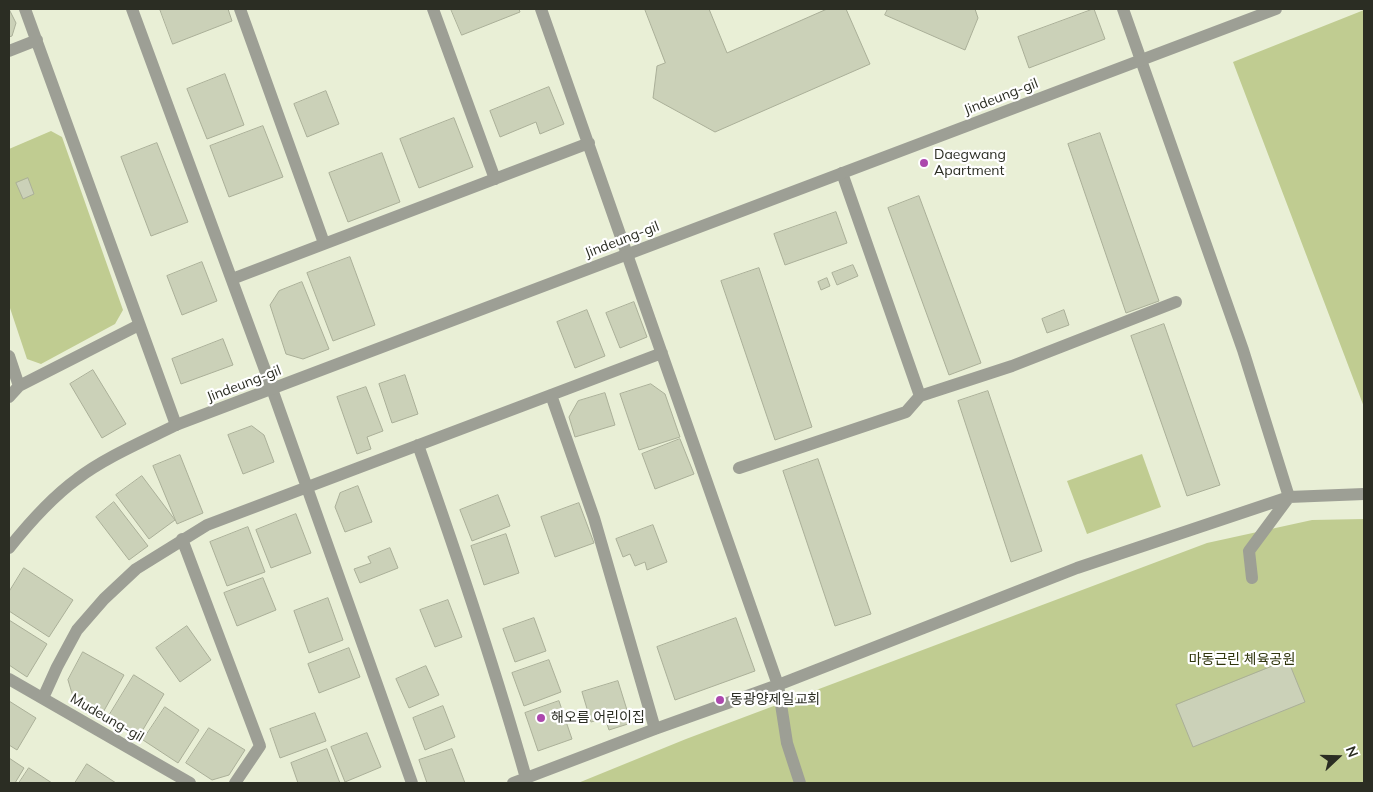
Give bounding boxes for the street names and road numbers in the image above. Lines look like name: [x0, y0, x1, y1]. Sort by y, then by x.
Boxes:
street label: Jindeung-gil: [961, 75, 1041, 119]
street label: Jindeung-gil: [582, 218, 662, 262]
street label: Jindeung-gil: [204, 362, 284, 406]
street label: Mudeung-gil: [67, 690, 147, 746]

